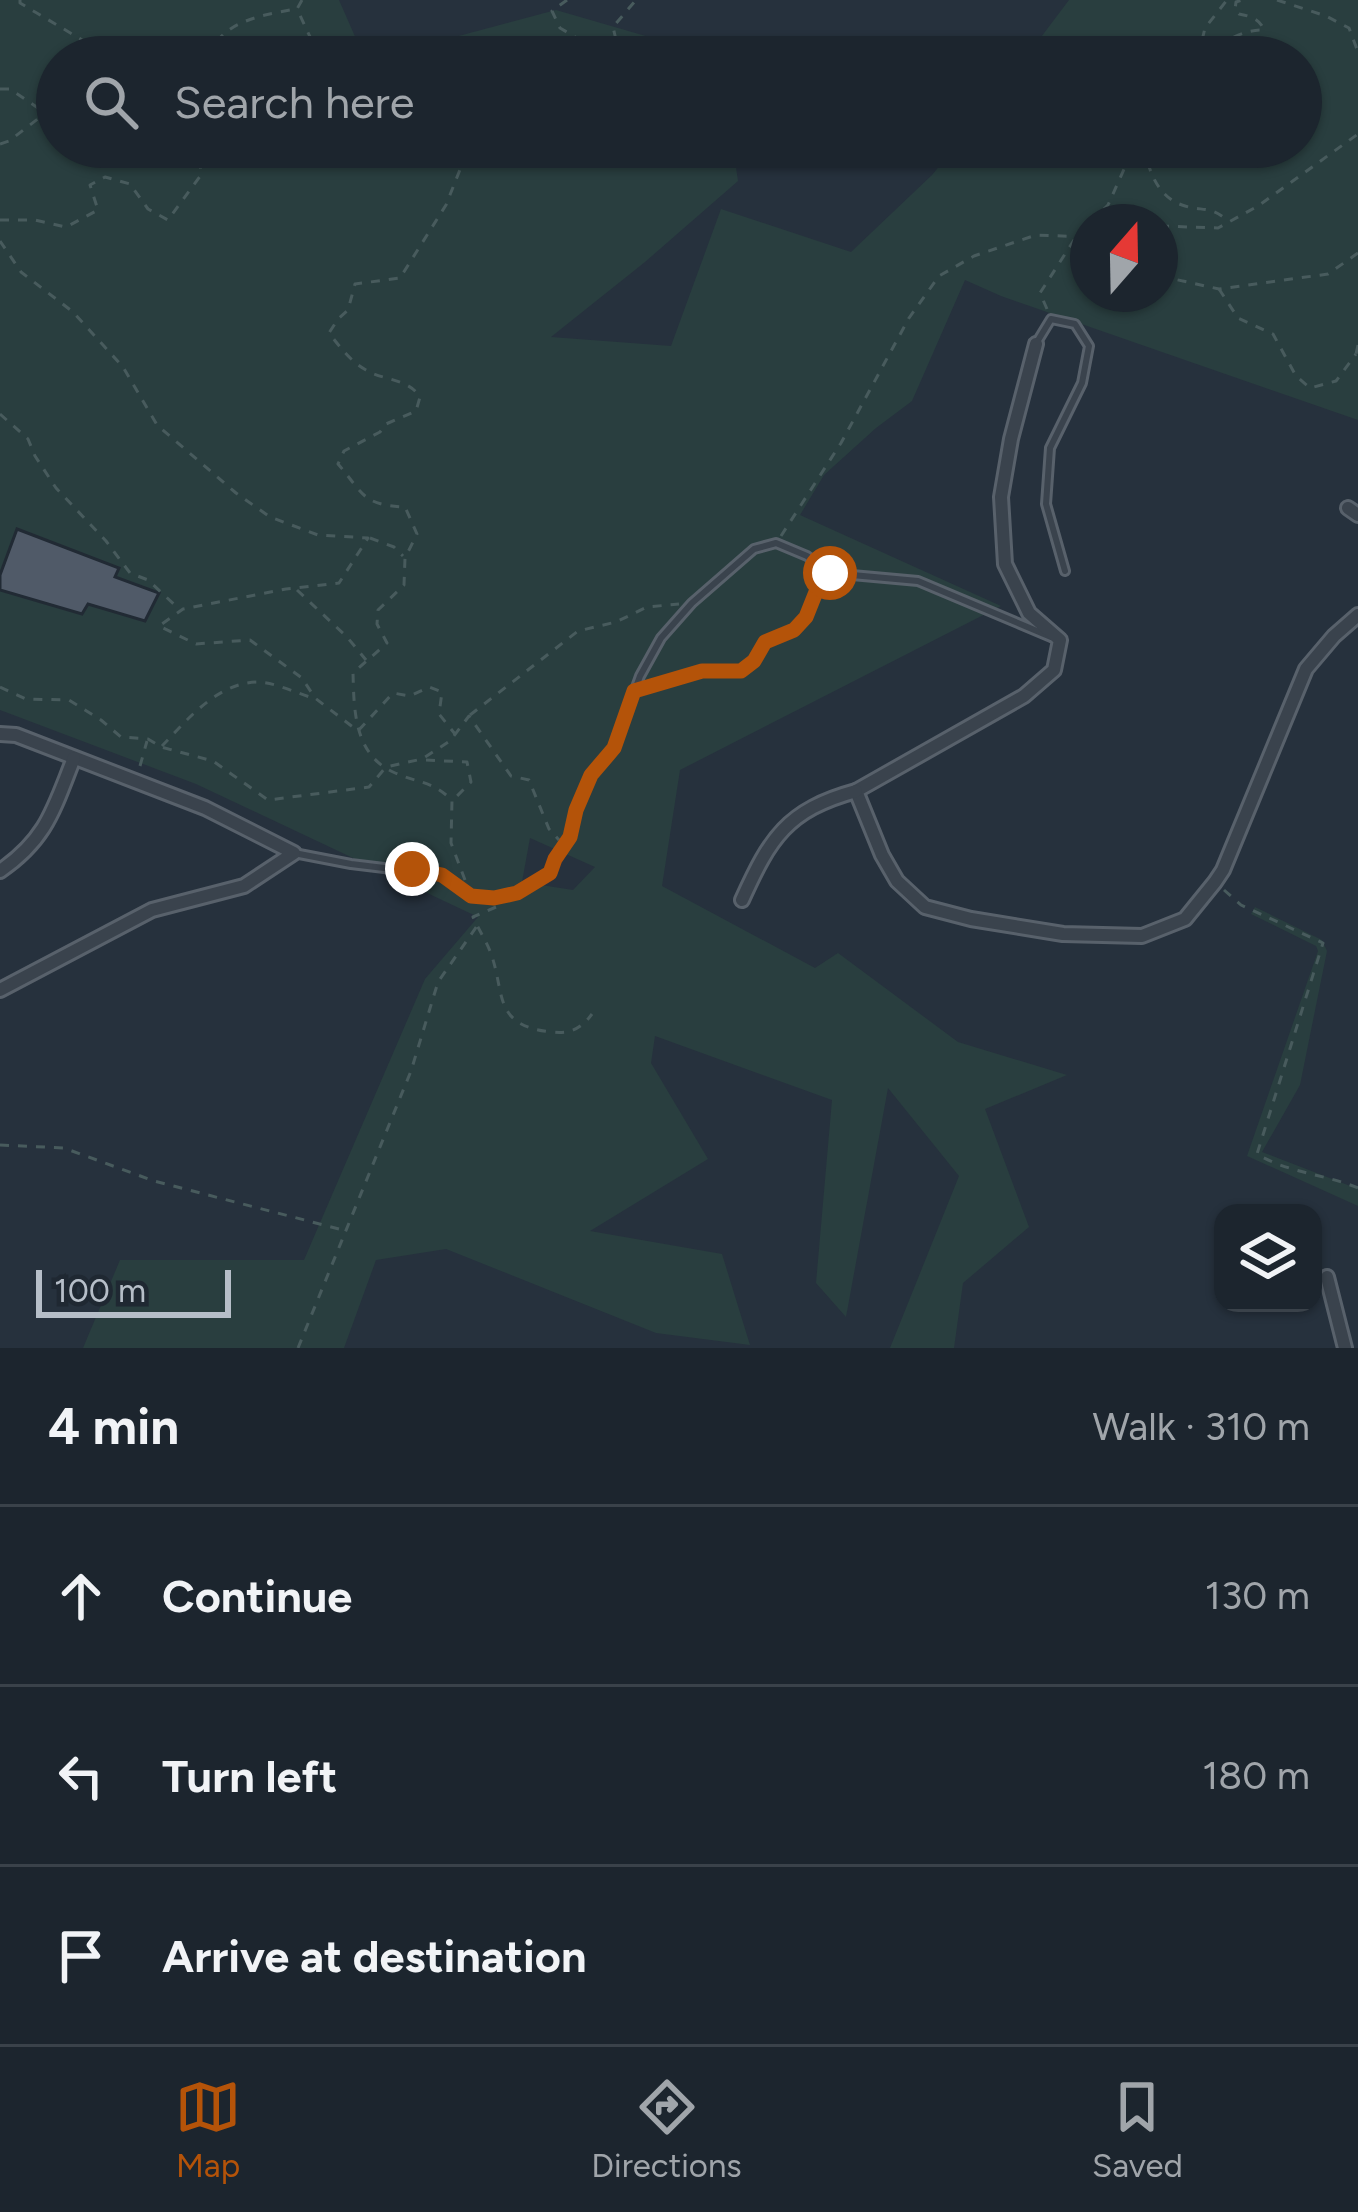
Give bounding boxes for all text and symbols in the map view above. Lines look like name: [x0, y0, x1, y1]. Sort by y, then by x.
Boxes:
search box: [36, 36, 1322, 168]
icon: search: [78, 69, 144, 135]
text: Search here: [174, 75, 414, 129]
north arrow: [1070, 204, 1178, 312]
route start: [803, 546, 857, 600]
route end: [385, 842, 439, 896]
map controls: [1214, 1204, 1322, 1312]
button: layers: [1214, 1204, 1322, 1312]
scale bar: [36, 1264, 231, 1317]
text: 100 m: [54, 1271, 146, 1310]
text: 4 min: [48, 1396, 179, 1457]
text: Walk · 310 m: [1092, 1403, 1310, 1450]
icon: ahead: [48, 1563, 114, 1629]
text: Continue: [162, 1569, 352, 1623]
text: 130 m: [1205, 1572, 1310, 1619]
icon: left: [48, 1743, 114, 1809]
text: Turn left: [162, 1749, 337, 1803]
text: 180 m: [1202, 1752, 1310, 1799]
icon: arrive: [48, 1923, 114, 1989]
text: Arrive at destination: [162, 1929, 586, 1983]
tab: Map: [175, 2074, 241, 2185]
tab: Directions: [591, 2074, 742, 2185]
tab: Saved: [1092, 2074, 1183, 2185]

